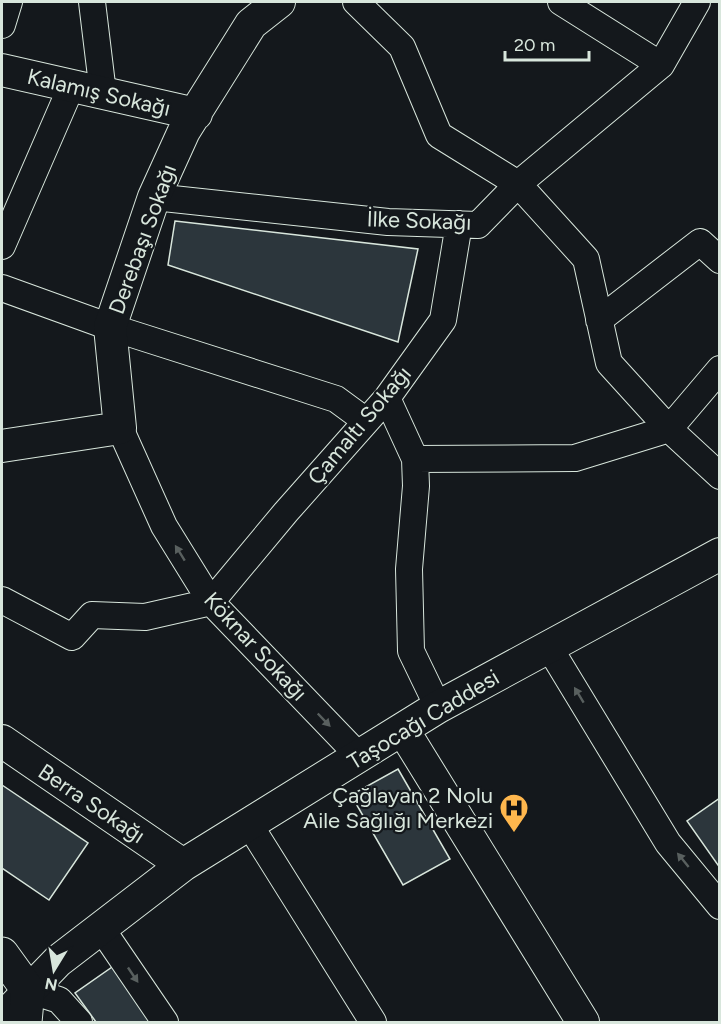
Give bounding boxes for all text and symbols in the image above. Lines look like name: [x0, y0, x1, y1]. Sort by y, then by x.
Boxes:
scale bar: [505, 24, 589, 62]
text: 20 m: [514, 34, 555, 56]
street label: Kalamış Sokağı: [25, 63, 173, 122]
street label: Derebaşı Sokağı: [103, 161, 182, 318]
street label: İlke Sokağı: [366, 205, 472, 236]
street label: Çamaltı Sokağı: [302, 360, 417, 490]
one-way arrow: [175, 544, 186, 561]
street label: Köknar Sokağı: [198, 586, 313, 706]
street label: Taşocağı Caddesi: [343, 664, 504, 775]
one-way arrow: [573, 687, 584, 704]
one-way arrow: [317, 712, 331, 726]
street label: Berra Sokağı: [33, 758, 150, 849]
place label: Çağlayan 2 Nolu Aile Sağlığı Merkezi: [303, 782, 493, 834]
hospital icon: Çağlayan 2 Nolu Aile Sağlığı Merkezi: [498, 792, 530, 834]
one-way arrow: [677, 853, 689, 868]
north arrow: [24, 940, 84, 1000]
one-way arrow: [127, 967, 138, 983]
text: N: [43, 974, 59, 995]

